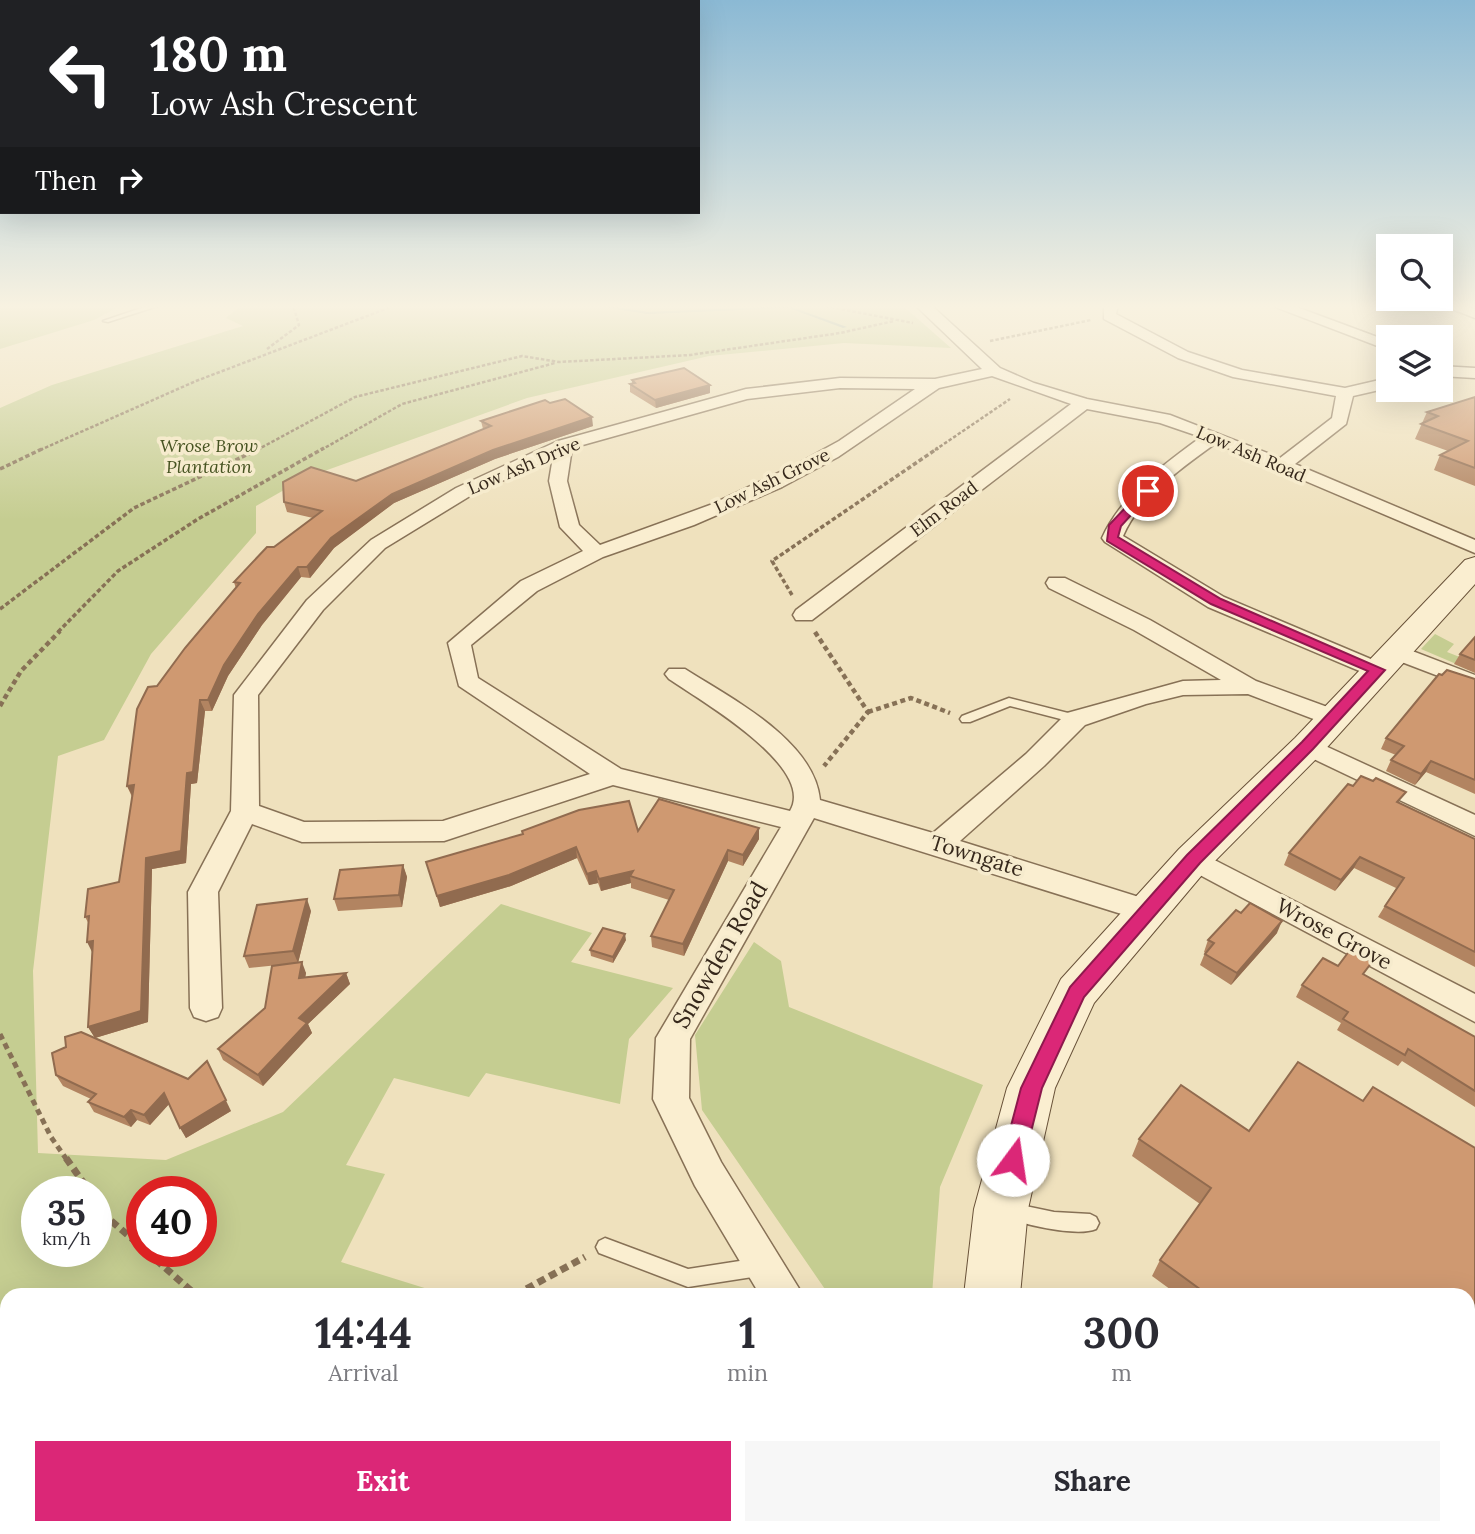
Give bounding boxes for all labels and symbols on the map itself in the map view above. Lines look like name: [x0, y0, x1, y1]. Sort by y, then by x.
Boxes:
street label: Low Ash Road: [1193, 420, 1310, 487]
street label: Low Ash Drive: [464, 431, 584, 500]
park label: Wrose Brow Plantation: [160, 434, 258, 478]
street label: Low Ash Grove: [710, 443, 833, 518]
pin: [1118, 461, 1178, 521]
street label: Elm Road: [905, 476, 982, 541]
street label: Towngate: [927, 829, 1027, 882]
street label: Snowden Road: [665, 876, 774, 1034]
street label: Wrose Grove: [1272, 892, 1397, 975]
position arrow: [976, 1123, 1050, 1197]
speed limit sign: 40: [126, 1176, 217, 1267]

